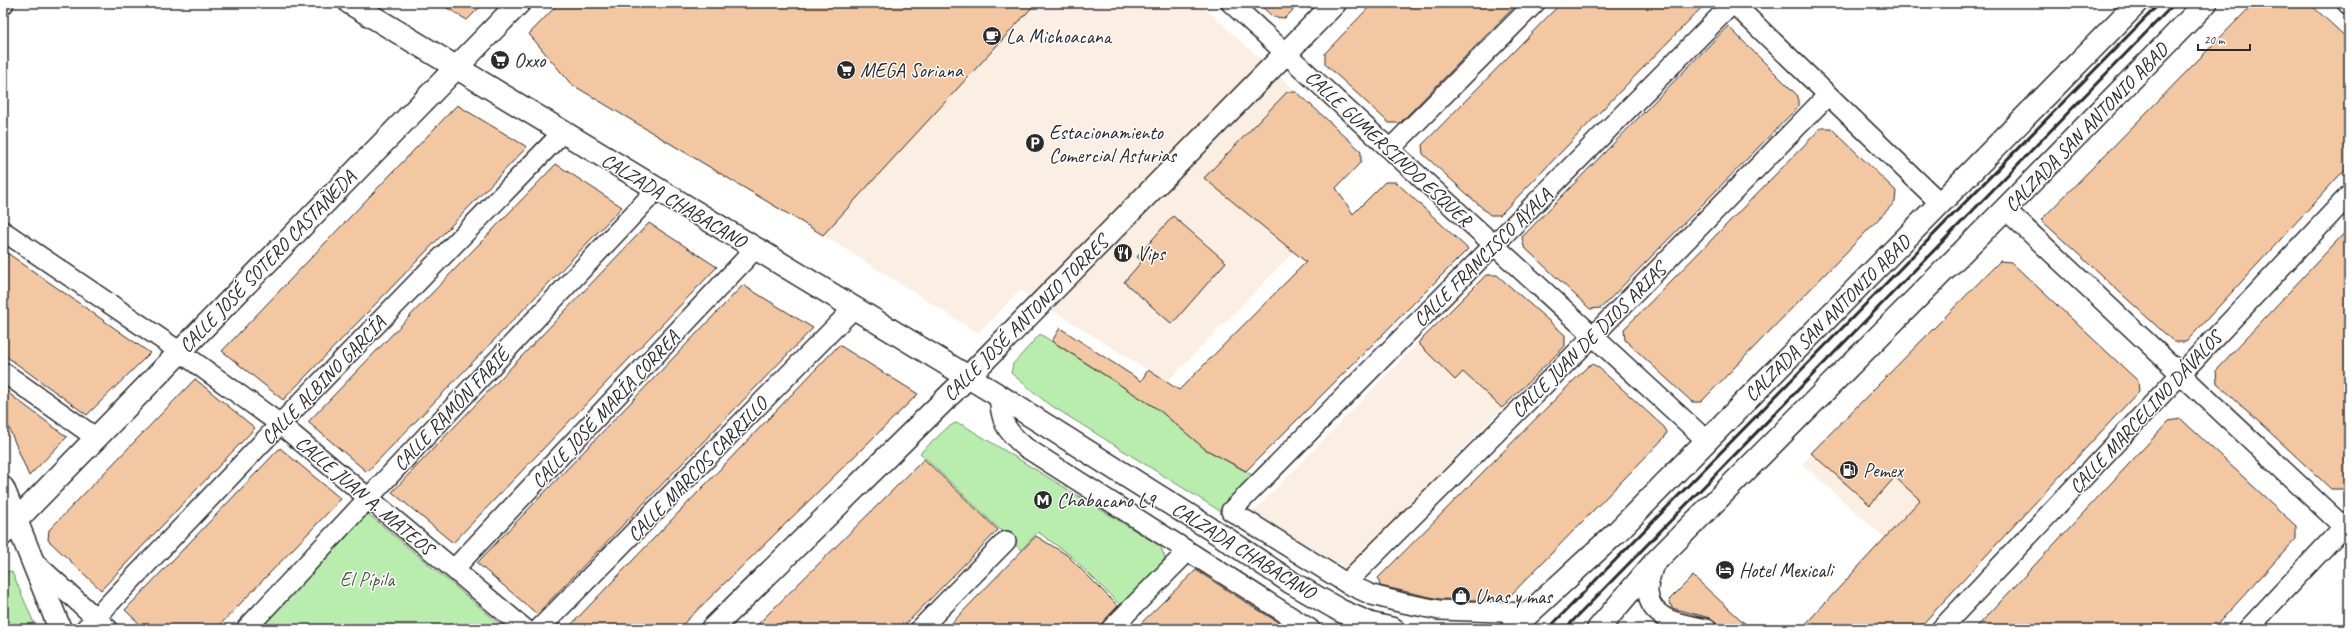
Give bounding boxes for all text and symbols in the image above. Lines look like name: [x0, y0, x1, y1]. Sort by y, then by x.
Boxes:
place label: La Michoacana: [1006, 24, 1113, 49]
cafe icon: La Michoacana: [981, 25, 1003, 47]
scale bar: [2198, 26, 2250, 52]
text: 20 m: [2204, 32, 2226, 48]
street label: CALZADA SAN ANTONIO ABAD: [1999, 37, 2175, 217]
place label: Oxxo: [514, 48, 546, 73]
supermarket icon: Oxxo: [489, 49, 511, 71]
place label: MEGA Soriana: [860, 58, 964, 83]
supermarket icon: MEGA Soriana: [835, 59, 857, 81]
street label: CALLE GUMERSINDO ESQUER: [1300, 65, 1479, 234]
place label: Estacionamiento Comercial Asturias: [1049, 120, 1178, 168]
parking icon: Estacionamiento Comercial Asturias: [1024, 132, 1046, 154]
street label: CALZADA CHABACANO: [597, 147, 752, 255]
street label: CALLE JOSÉ SOTERO CASTAÑEDA: [174, 164, 362, 358]
street label: CALLE FRANCISCO AYALA: [1408, 182, 1558, 332]
street label: CALLE JOSÉ ANTONIO TORRES: [938, 228, 1116, 406]
street label: CALZADA SAN ANTONIO ABAD: [1739, 229, 1917, 407]
place label: Vips: [1137, 241, 1167, 266]
restaurant icon: Vips: [1112, 242, 1134, 264]
street label: CALLE JUAN DE DIOS ARIAS: [1506, 255, 1674, 423]
street label: CALLE ALBINO GARCÍA: [256, 310, 392, 450]
street label: CALLE MARCELINO DÁVALOS: [2064, 323, 2229, 499]
street label: CALLE JOSÉ MARÍA CORREA: [526, 325, 685, 493]
street label: CALLE RAMÓN FABIÉ: [388, 341, 516, 476]
street label: CALLE MARCOS CARRILLO: [622, 390, 774, 547]
street label: CALLE JUAN A. MATEOS: [290, 430, 441, 563]
place label: Pemex: [1863, 458, 1905, 483]
fuel station icon: Pemex: [1838, 459, 1860, 481]
place label: Chabacano L9: [1057, 488, 1157, 513]
metro station icon: Chabacano L9: [1032, 489, 1054, 511]
street label: CALZADA CHABACANO: [1167, 496, 1322, 606]
place label: Hotel Mexicali: [1739, 558, 1835, 583]
hotel icon: Hotel Mexicali: [1714, 559, 1736, 581]
park label: El Pípila: [340, 567, 396, 592]
place label: Unas y mas: [1475, 584, 1554, 609]
shop icon: Unas y mas: [1450, 585, 1472, 607]

